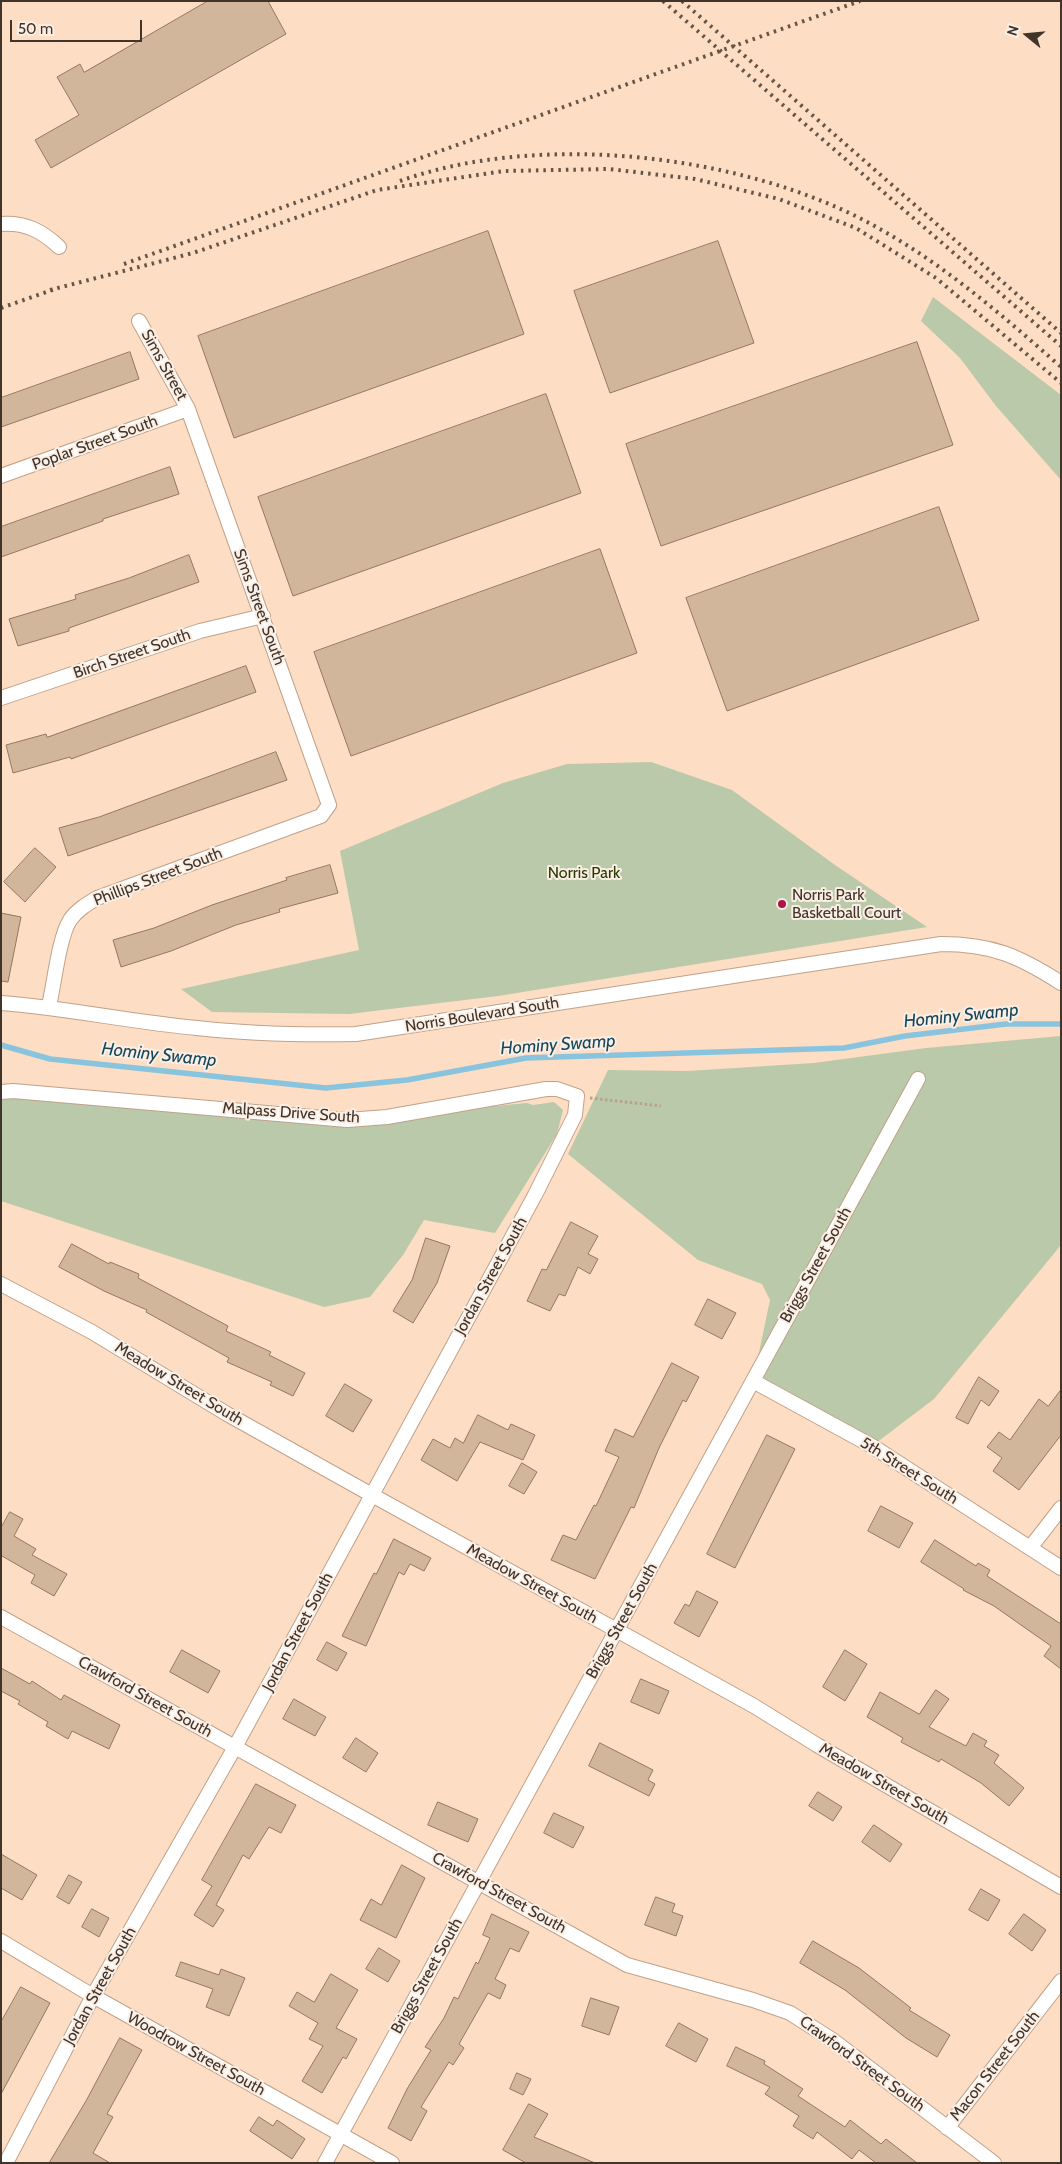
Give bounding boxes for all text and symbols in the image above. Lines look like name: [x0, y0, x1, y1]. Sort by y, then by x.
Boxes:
scale bar: [12, 10, 145, 42]
north arrow: [1002, 10, 1052, 60]
text: 50 m: [18, 20, 53, 38]
text: N: [1003, 23, 1023, 38]
street label: Sims Street: [137, 326, 191, 404]
street label: Poplar Street South: [30, 411, 160, 475]
street label: Sims Street South: [229, 546, 289, 668]
street label: Birch Street South: [71, 625, 193, 683]
street label: Phillips Street South: [91, 844, 225, 910]
park label: Norris Park: [548, 863, 620, 883]
place label: Norris Park Basketball Court: [792, 885, 901, 923]
marker: Norris Park Basketball Court: [776, 898, 788, 910]
street label: Norris Boulevard South: [404, 993, 560, 1037]
water label: Hominy Swamp: [902, 999, 1020, 1033]
water label: Hominy Swamp: [500, 1030, 616, 1060]
water label: Hominy Swamp: [100, 1038, 218, 1072]
street label: Malpass Drive South: [222, 1099, 360, 1127]
street label: Briggs Street South: [776, 1204, 856, 1326]
street label: Jordan Street South: [451, 1214, 531, 1338]
street label: Meadow Street South: [111, 1338, 247, 1430]
street label: 5th Street South: [857, 1433, 961, 1509]
street label: Meadow Street South: [463, 1540, 601, 1628]
street label: Briggs Street South: [582, 1560, 662, 1682]
street label: Jordan Street South: [259, 1569, 337, 1695]
street label: Crawford Street South: [75, 1652, 215, 1742]
street label: Meadow Street South: [816, 1739, 952, 1829]
street label: Crawford Street South: [429, 1848, 569, 1938]
street label: Briggs Street South: [387, 1915, 467, 2037]
street label: Jordan Street South: [60, 1924, 140, 2048]
street label: Macon Street South: [946, 2007, 1044, 2125]
street label: Woodrow Street South: [124, 2008, 268, 2100]
street label: Crawford Street South: [796, 2012, 928, 2116]

